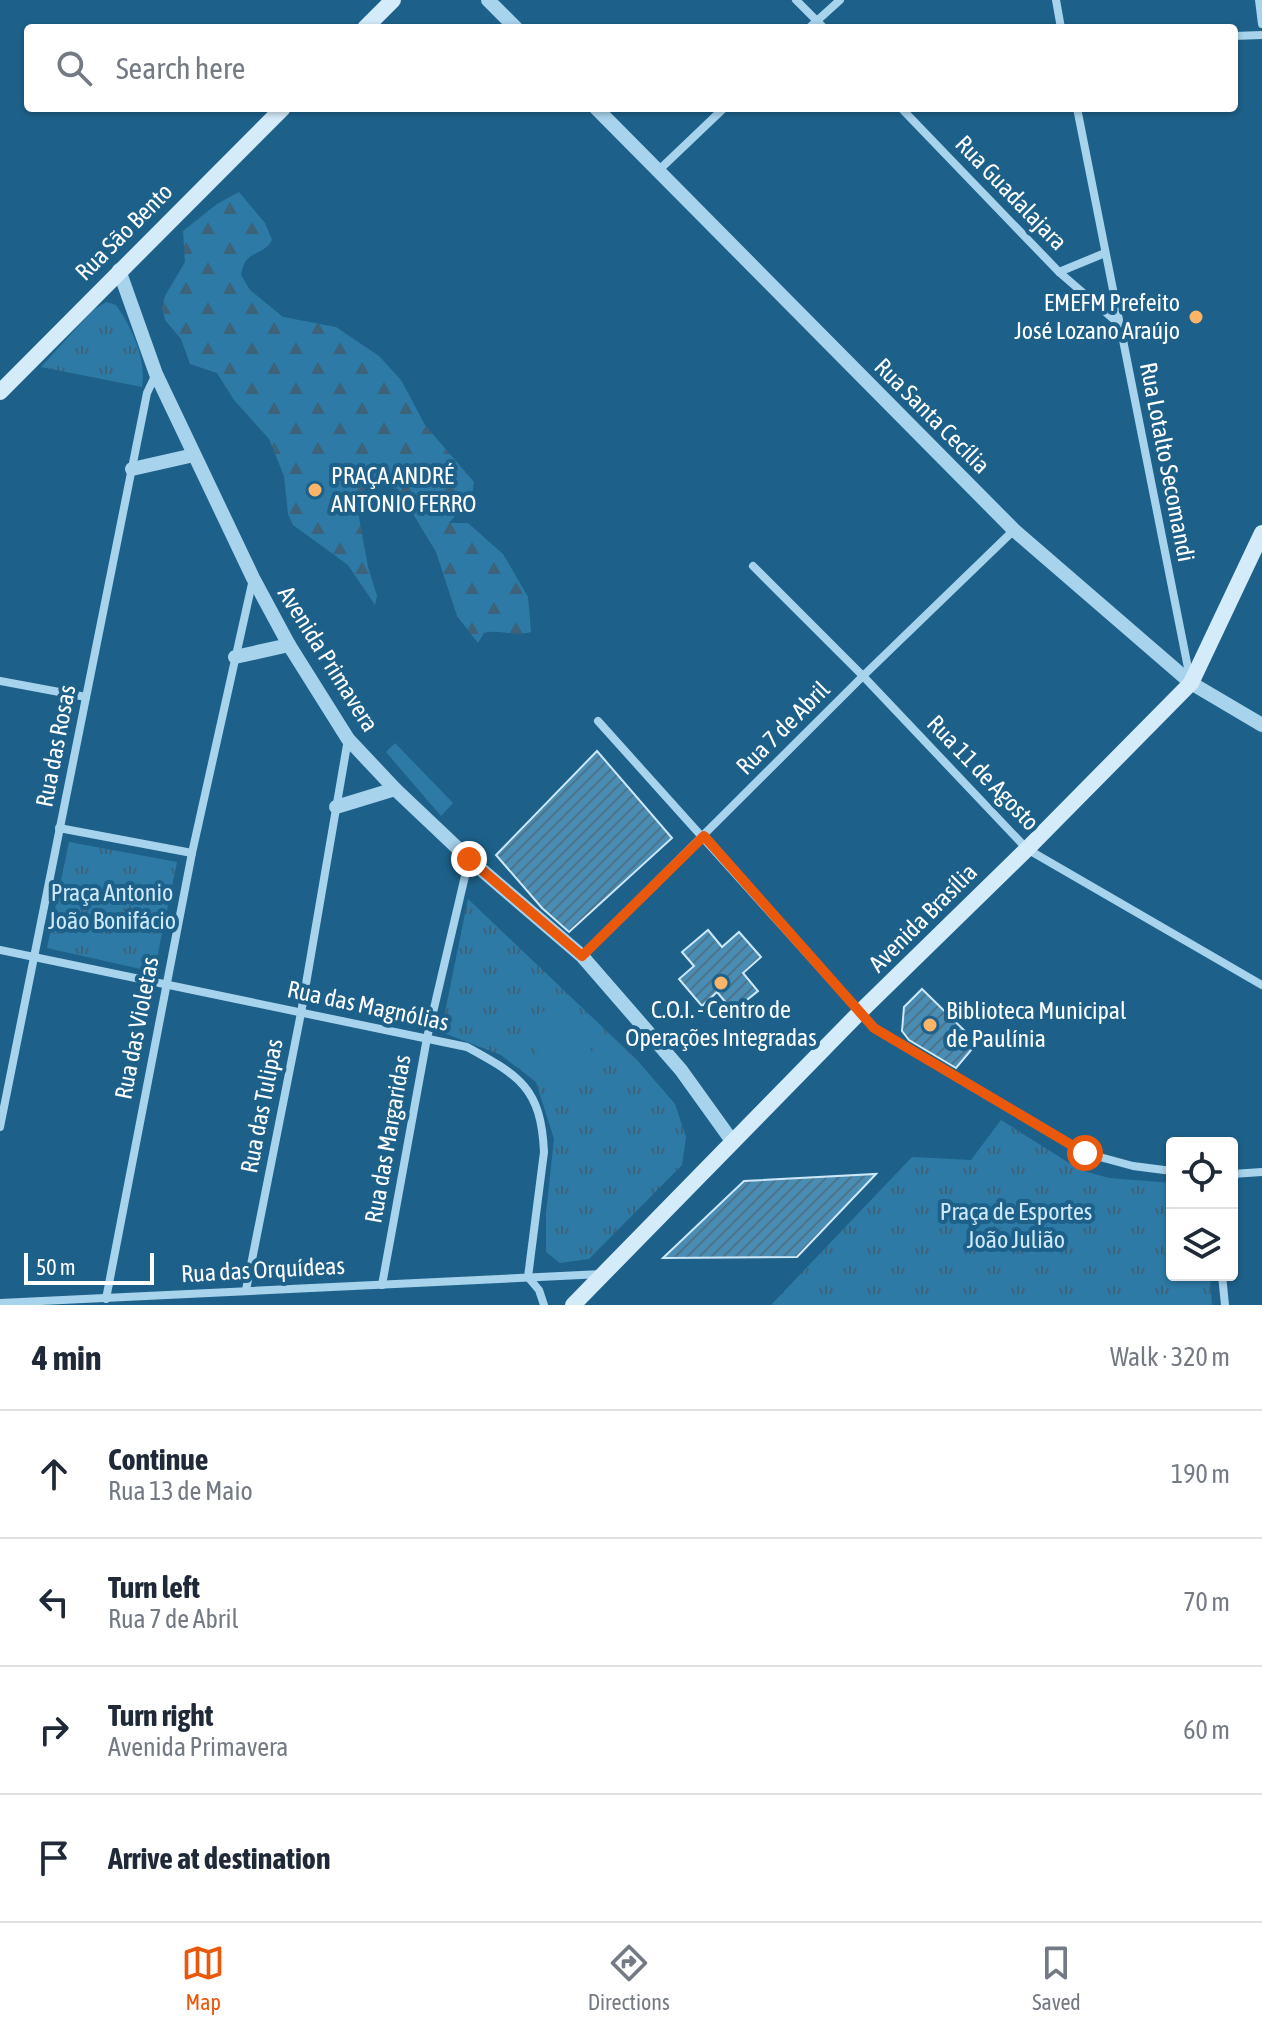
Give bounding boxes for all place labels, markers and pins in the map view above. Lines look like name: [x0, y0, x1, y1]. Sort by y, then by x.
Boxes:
place label: EMEFM Prefeito José Lozano Araújo: [1014, 289, 1180, 344]
marker: EMEFM Prefeito José Lozano Araújo: [1187, 308, 1205, 326]
place label: PRAÇA ANDRÉ ANTONIO FERRO: [331, 462, 476, 517]
marker: PRAÇA ANDRÉ ANTONIO FERRO: [306, 481, 324, 499]
marker: C.O.I. - Centro de Operações Integradas: [712, 974, 730, 992]
place label: C.O.I. - Centro de Operações Integradas: [625, 996, 817, 1051]
place label: Biblioteca Municipal de Paulínia: [946, 997, 1127, 1052]
marker: Biblioteca Municipal de Paulínia: [921, 1016, 939, 1034]

